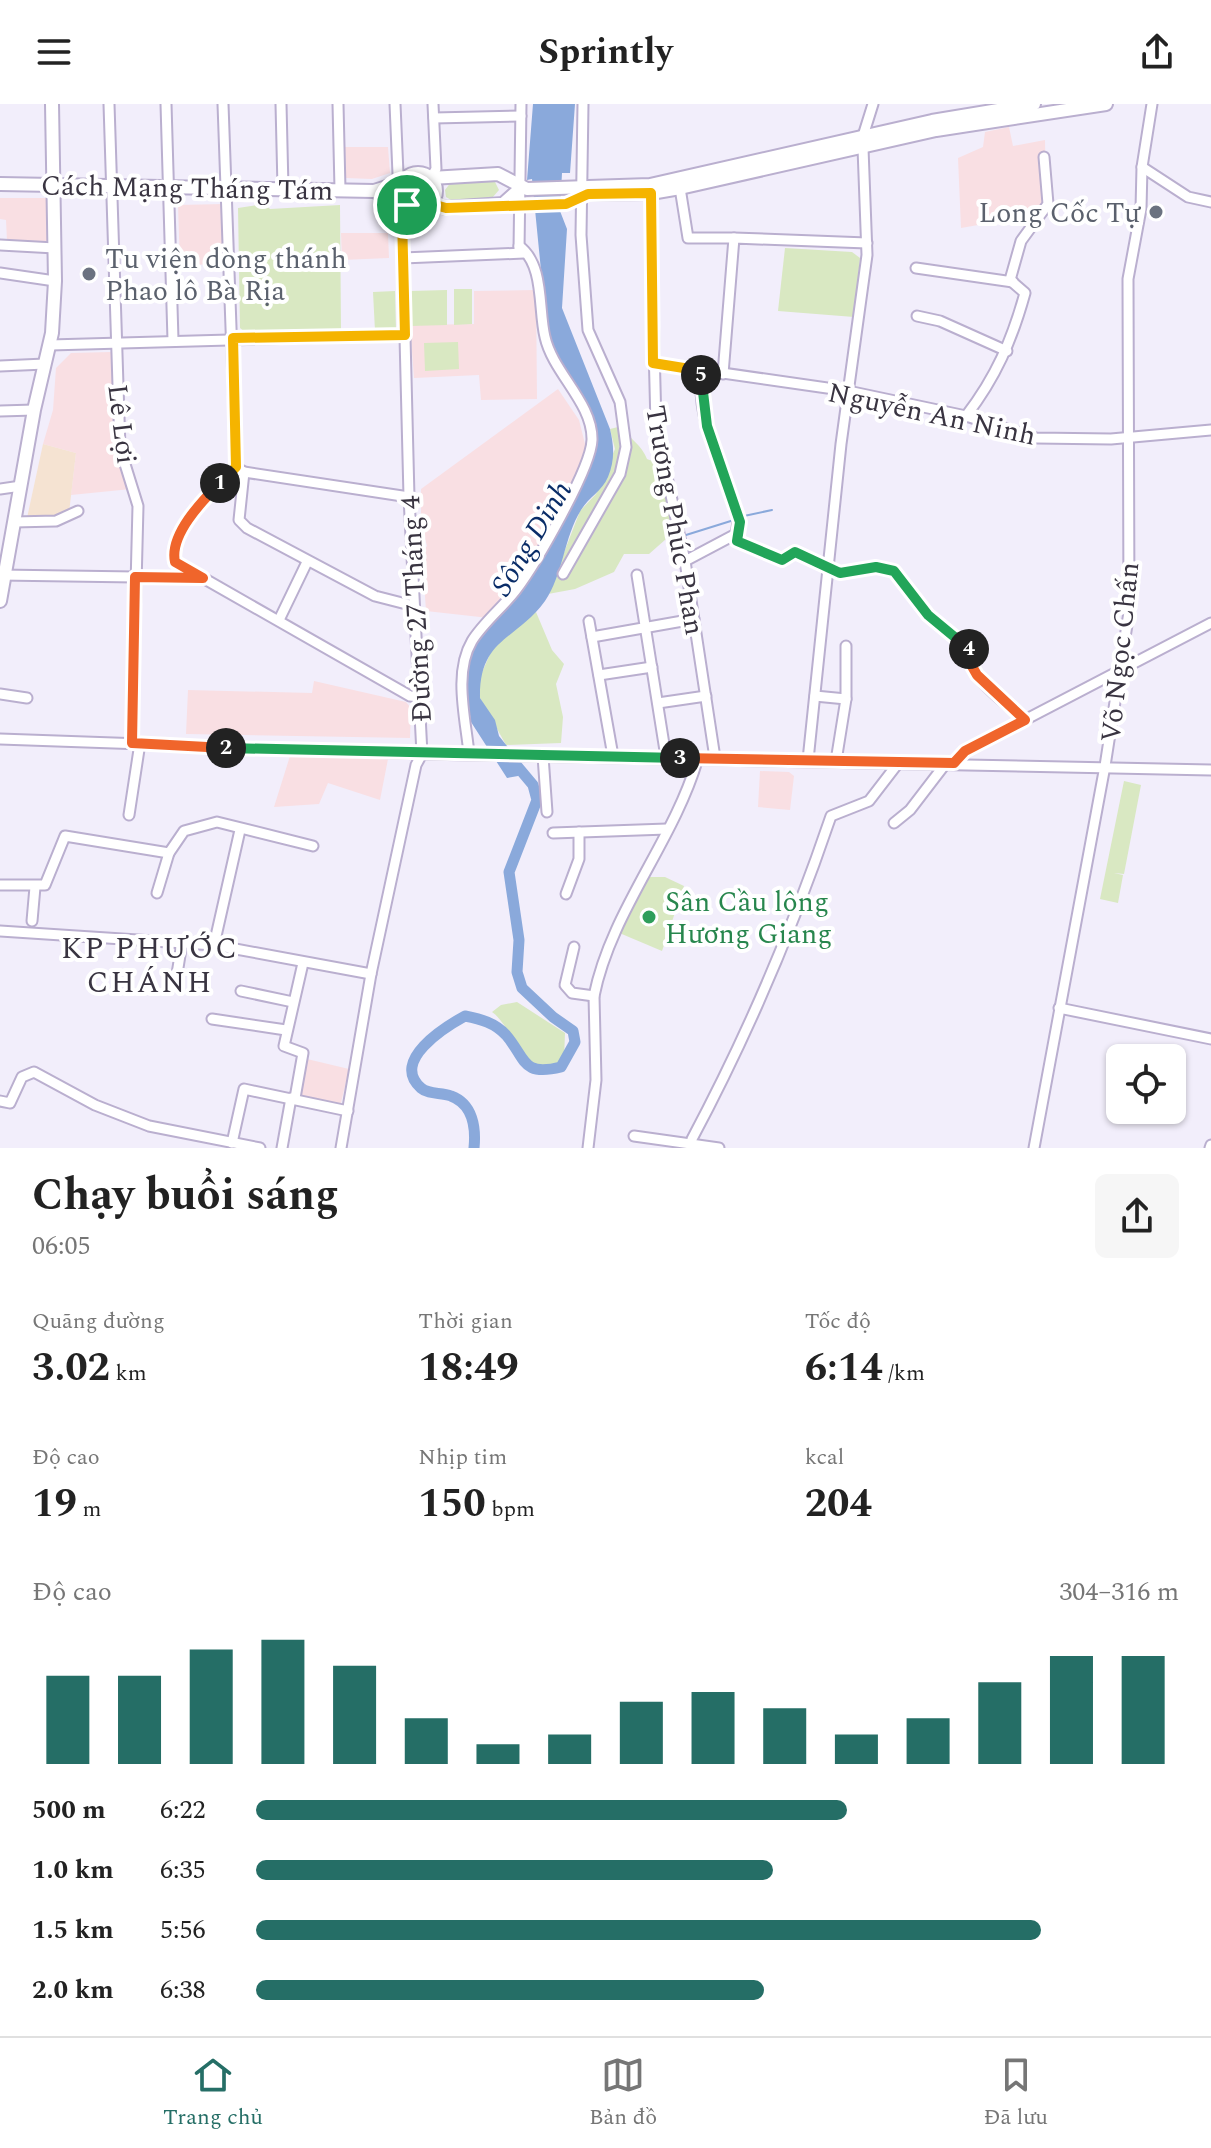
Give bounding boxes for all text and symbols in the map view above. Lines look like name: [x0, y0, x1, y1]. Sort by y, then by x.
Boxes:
text: Sprintly: [538, 25, 673, 80]
icon: menu: [32, 30, 76, 74]
icon: share: [1135, 30, 1179, 74]
street label: Cách Mạng Tháng Tám: [40, 164, 334, 213]
pin: [373, 171, 441, 239]
icon: arrive: [385, 183, 429, 227]
place label: Long Cốc Tự: [978, 192, 1141, 235]
marker: Long Cốc Tự: [1147, 203, 1165, 221]
place label: Tu viện dòng thánh Phao lô Bà Rịa: [105, 238, 347, 313]
marker: Tu viện dòng thánh Phao lô Bà Rịa: [80, 265, 98, 283]
pin: 5: [681, 355, 721, 395]
text: 5: [695, 358, 707, 391]
street label: Nguyễn An Ninh: [824, 371, 1040, 458]
street label: Lê Lợi: [95, 382, 148, 466]
street label: Trương Phúc Phan: [633, 402, 716, 639]
pin: 1: [200, 463, 240, 503]
text: 1: [214, 466, 226, 499]
water label: Sông Dinh: [479, 472, 584, 605]
street label: Đường 27 Tháng 4: [389, 494, 444, 723]
street label: Võ Ngọc Chấn: [1090, 560, 1151, 744]
pin: 4: [949, 629, 989, 669]
text: 4: [963, 632, 975, 665]
pin: 2: [206, 728, 246, 768]
text: 2: [220, 731, 232, 764]
pin: 3: [660, 738, 700, 778]
text: 3: [674, 741, 686, 774]
place label: Sân Cầu lông Hương Giang: [665, 881, 832, 956]
marker: Sân Cầu lông Hương Giang: [640, 908, 658, 926]
district label: KP PHƯỚC CHÁNH: [61, 926, 239, 1006]
map controls: [1106, 1044, 1186, 1124]
button: locate: [1106, 1044, 1186, 1124]
text: Chạy buổi sáng: [32, 1162, 339, 1229]
button: share: [1095, 1174, 1179, 1258]
text: 06:05: [32, 1226, 91, 1266]
text: Quãng đường: [32, 1305, 165, 1338]
text: Thời gian: [418, 1305, 513, 1338]
text: Tốc độ: [805, 1305, 871, 1338]
text: 3.02: [32, 1338, 110, 1399]
text: 18:49: [418, 1338, 519, 1399]
text: 6:14: [805, 1338, 883, 1399]
text: km: [110, 1357, 147, 1390]
text: /km: [883, 1357, 925, 1390]
text: Độ cao: [32, 1441, 100, 1474]
text: Nhịp tim: [418, 1441, 507, 1474]
text: kcal: [805, 1441, 844, 1474]
text: 19: [32, 1474, 77, 1535]
text: 150: [418, 1474, 486, 1535]
text: 204: [805, 1474, 872, 1535]
text: m: [77, 1493, 101, 1526]
text: bpm: [486, 1493, 535, 1526]
text: Độ cao: [32, 1572, 112, 1612]
text: 304–316 m: [1059, 1572, 1179, 1612]
text: 500 m: [32, 1790, 106, 1830]
text: 6:22: [160, 1790, 206, 1830]
text: 1.0 km: [32, 1850, 114, 1890]
text: 6:35: [160, 1850, 206, 1890]
text: 1.5 km: [32, 1910, 114, 1950]
text: 5:56: [160, 1910, 206, 1950]
text: 2.0 km: [32, 1970, 114, 2010]
text: 6:38: [160, 1970, 206, 2010]
tab: Trang chủ: [163, 2053, 263, 2134]
tab: Bản đồ: [589, 2053, 657, 2134]
tab: Đã lưu: [983, 2053, 1048, 2134]

